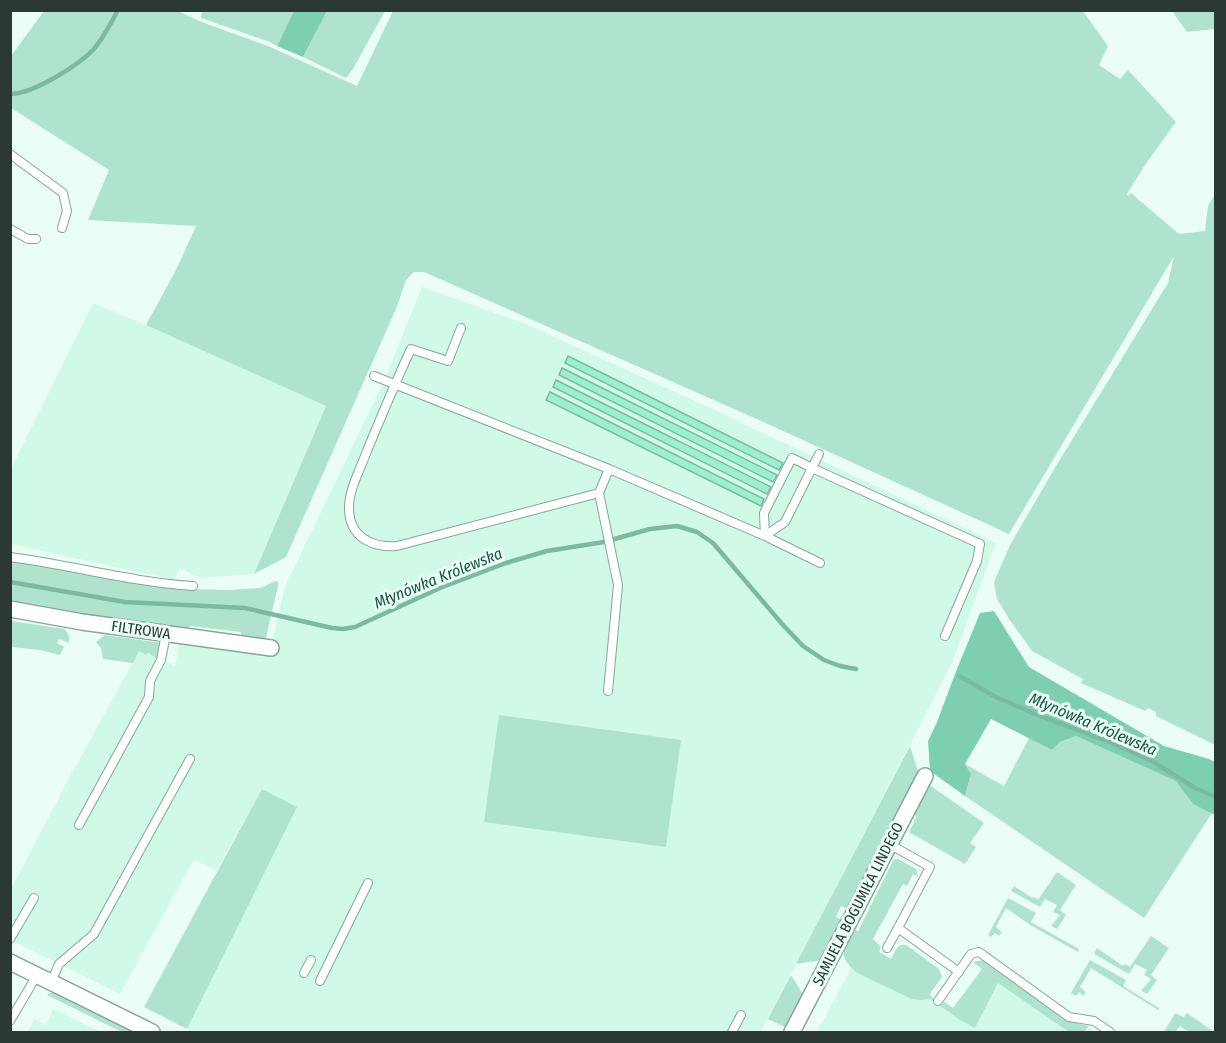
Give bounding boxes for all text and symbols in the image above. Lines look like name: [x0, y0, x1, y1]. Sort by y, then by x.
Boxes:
water label: Młynówka Królewska: [371, 544, 505, 612]
street label: FILTROWA: [110, 617, 172, 643]
water label: Młynówka Królewska: [1026, 689, 1160, 759]
street label: SAMUELA BOGUMIŁA LINDEGO: [809, 819, 907, 989]

